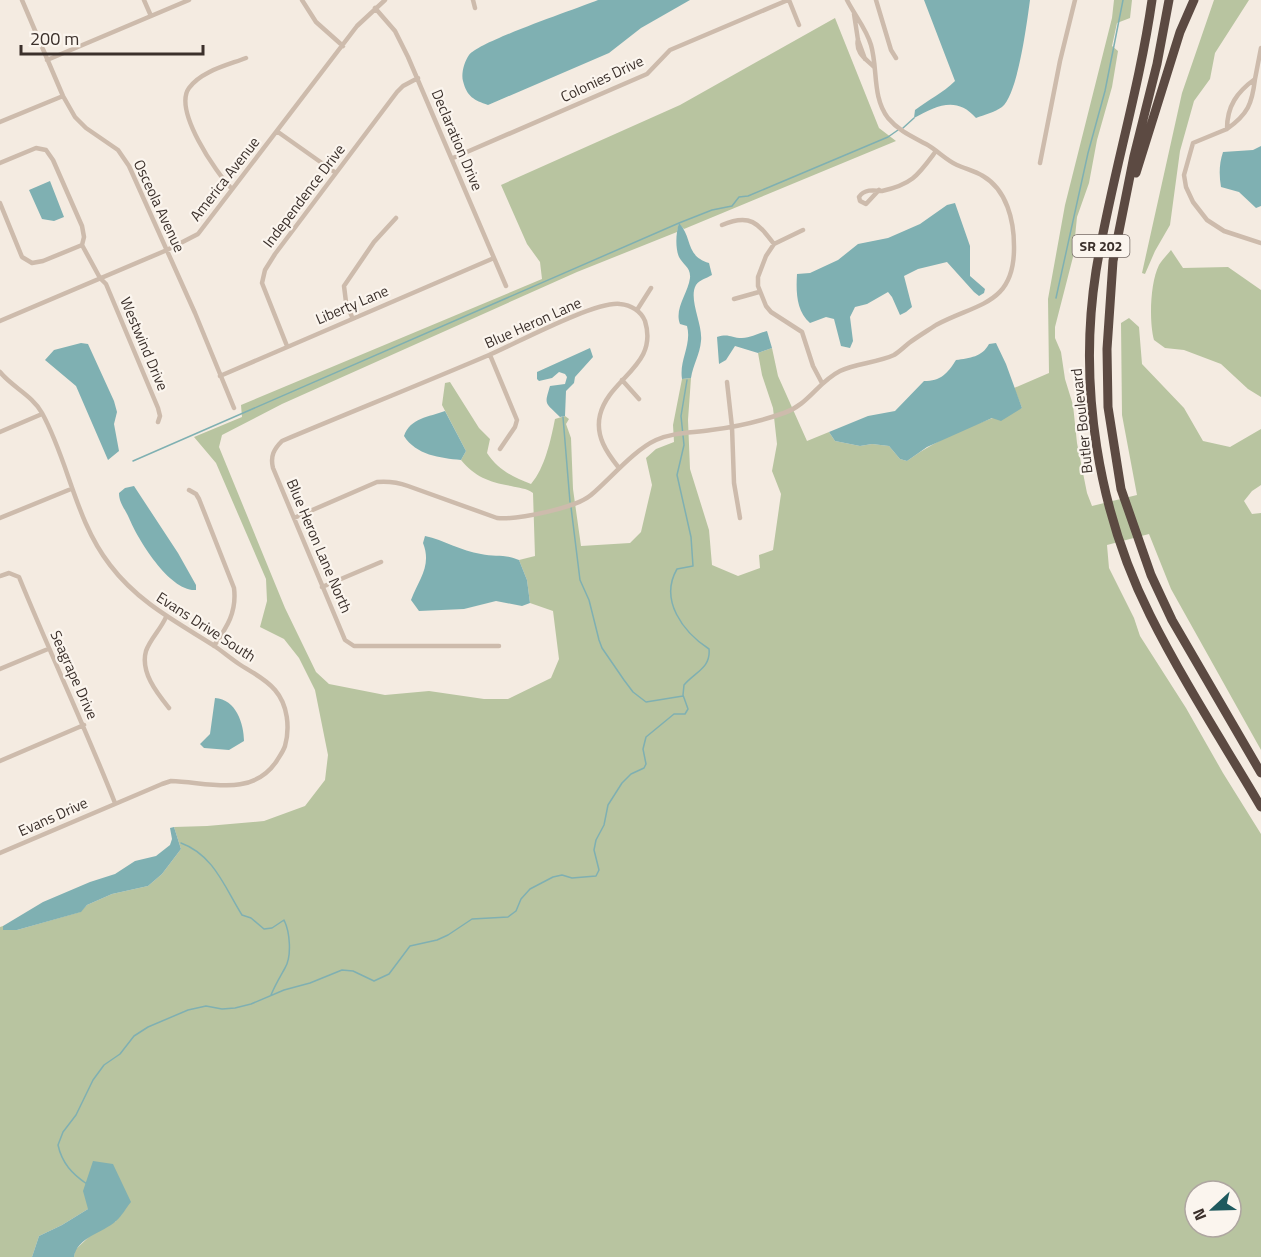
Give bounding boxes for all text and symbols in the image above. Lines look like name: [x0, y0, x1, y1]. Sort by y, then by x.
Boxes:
scale bar: [21, 18, 202, 56]
text: 200 m: [30, 25, 79, 52]
street label: Colonies Drive: [556, 49, 647, 108]
street label: Declaration Drive: [426, 86, 489, 194]
street label: America Avenue: [184, 131, 265, 226]
street label: Independence Drive: [257, 139, 350, 252]
street label: Osceola Avenue: [128, 156, 191, 256]
road number: SR 202: [1072, 235, 1130, 257]
street label: Liberty Lane: [312, 279, 392, 330]
street label: Blue Heron Lane: [481, 291, 585, 354]
street label: Westwind Drive: [114, 293, 175, 394]
street label: Butler Boulevard: [1065, 367, 1098, 475]
street label: Blue Heron Lane North: [281, 475, 358, 616]
street label: Evans Drive South: [152, 586, 261, 667]
street label: Seagrape Drive: [45, 627, 104, 723]
street label: Evans Drive: [14, 791, 91, 842]
north arrow: [1183, 1179, 1243, 1239]
text: N: [1186, 1205, 1212, 1224]

